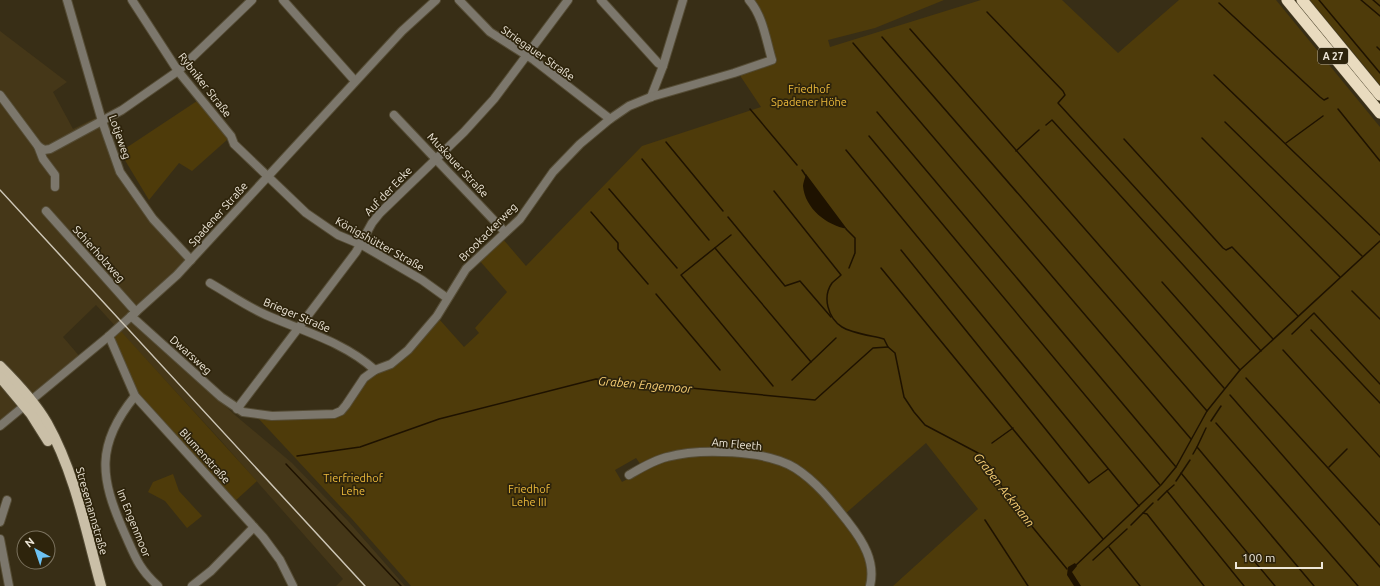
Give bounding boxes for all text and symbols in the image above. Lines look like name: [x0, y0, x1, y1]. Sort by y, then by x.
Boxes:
street label: Striegauer Straße: [499, 23, 577, 83]
road number: A 27: [1318, 48, 1348, 64]
street label: Rybniker Straße: [176, 50, 234, 120]
park label: Friedhof Spadener Höhe: [771, 83, 847, 108]
street label: Lotjeweg: [107, 113, 133, 161]
street label: Muskauer Straße: [425, 130, 491, 200]
street label: Auf der Eeke: [362, 164, 414, 218]
street label: Spadener Straße: [186, 180, 250, 248]
street label: Brookackerweg: [457, 201, 519, 263]
street label: Königshütter Straße: [334, 215, 426, 273]
street label: Schierholzweg: [71, 223, 127, 285]
street label: Brieger Straße: [262, 295, 332, 335]
street label: Dwarsweg: [168, 333, 214, 377]
water label: Graben Engemoor: [598, 374, 693, 395]
street label: Blumenstraße: [177, 426, 233, 486]
street label: Am Fleeth: [711, 436, 763, 452]
water label: Graben Ackmann: [971, 450, 1037, 529]
street label: Stresemannstraße: [74, 466, 110, 556]
park label: Tierfriedhof Lehe: [323, 472, 384, 497]
park label: Friedhof Lehe III: [508, 483, 551, 508]
street label: Im Engenmoor: [115, 487, 153, 560]
north arrow: [16, 530, 56, 570]
text: N: [23, 535, 37, 550]
scale bar: [1236, 544, 1322, 570]
text: 100 m: [1242, 551, 1275, 564]

